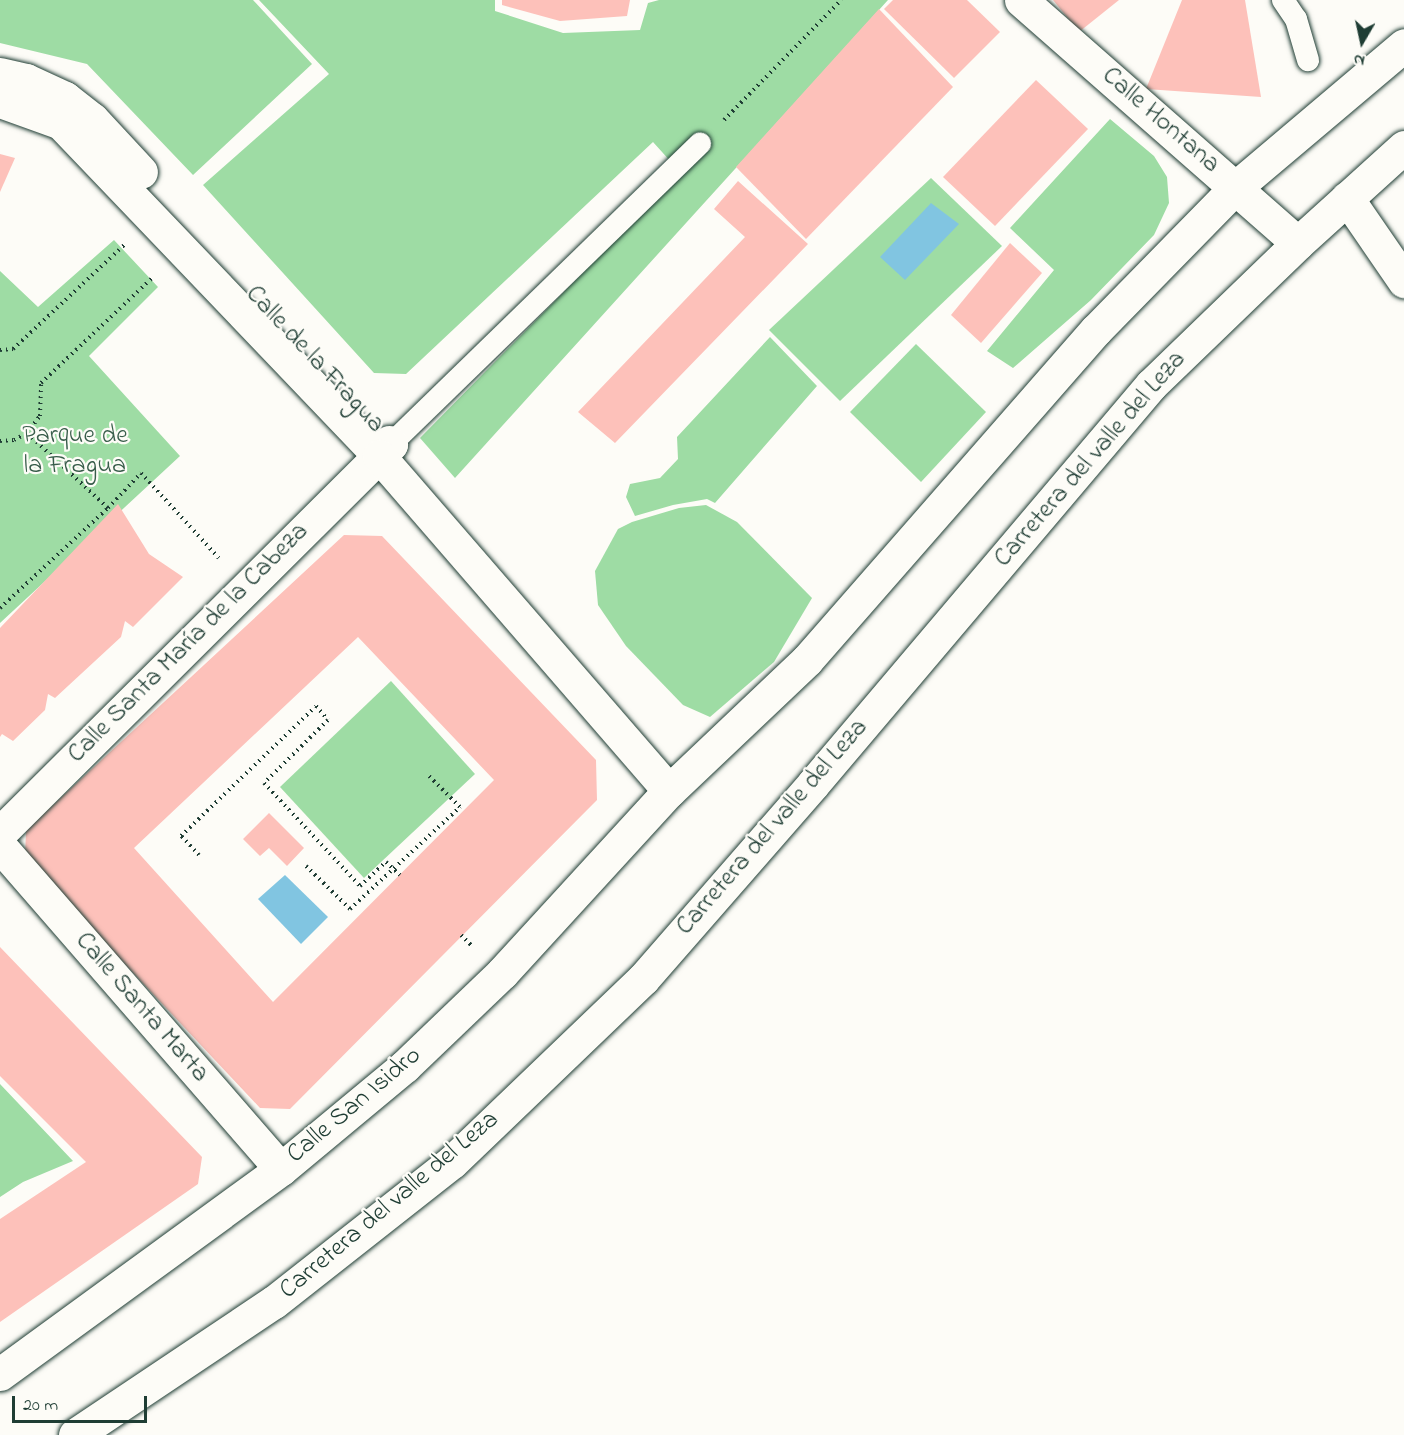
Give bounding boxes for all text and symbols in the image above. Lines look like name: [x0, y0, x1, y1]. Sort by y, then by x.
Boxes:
north arrow: [1332, 12, 1392, 72]
text: N: [1352, 47, 1366, 72]
street label: Calle Hontana: [1095, 61, 1225, 181]
street label: Calle de la Fragua: [238, 280, 390, 440]
street label: Carretera del valle del Leza: [989, 345, 1193, 575]
park label: Parque de la Fragua: [22, 421, 128, 482]
street label: Calle Santa María de la Cabeza: [62, 517, 316, 771]
street label: Carretera del valle del Leza: [671, 713, 875, 943]
street label: Calle Santa Marta: [67, 927, 215, 1089]
street label: Calle San Isidro: [282, 1041, 428, 1171]
street label: Carretera del valle del Leza: [274, 1105, 506, 1307]
scale bar: [15, 1384, 150, 1422]
text: 20 m: [23, 1393, 58, 1419]

